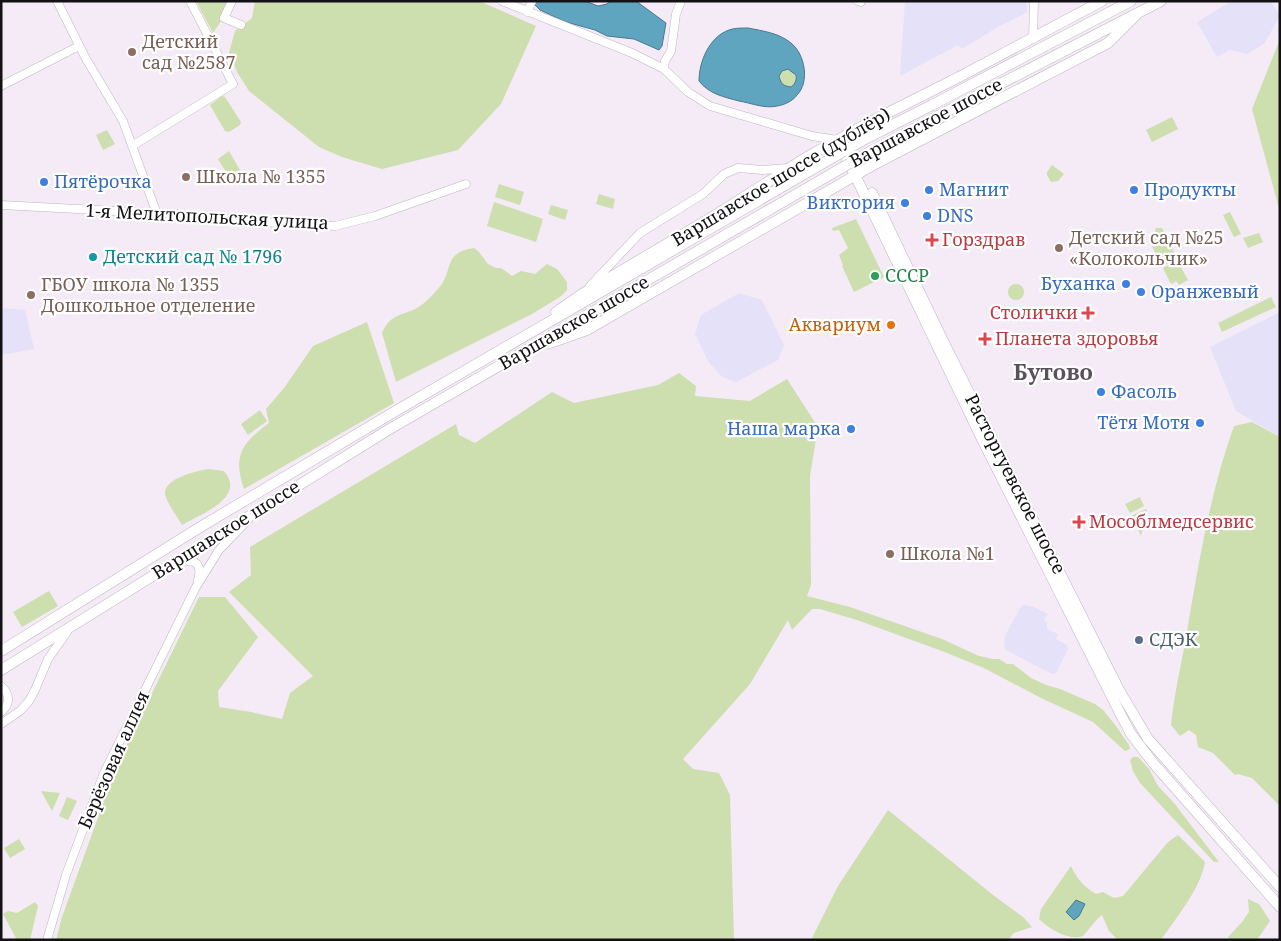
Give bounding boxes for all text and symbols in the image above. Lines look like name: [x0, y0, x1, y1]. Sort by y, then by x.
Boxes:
place label: Детский сад №2587: [142, 29, 236, 74]
marker: Детский сад №2587: [126, 46, 138, 58]
street label: Варшавское шоссе: [845, 72, 1006, 173]
street label: Варшавское шоссе (дублёр): [667, 101, 894, 251]
place label: Школа № 1355: [196, 164, 326, 188]
place label: Пятёрочка: [54, 169, 152, 193]
marker: Школа № 1355: [180, 171, 192, 183]
marker: Пятёрочка: [38, 176, 50, 188]
place label: Магнит: [939, 177, 1009, 201]
place label: Продукты: [1144, 177, 1237, 201]
marker: Магнит: [923, 184, 935, 196]
marker: Продукты: [1128, 184, 1140, 196]
place label: Виктория: [807, 190, 895, 214]
marker: Виктория: [899, 197, 911, 209]
street label: 1-я Мелитопольская улица: [85, 198, 329, 234]
place label: DNS: [937, 203, 974, 227]
marker: DNS: [921, 210, 933, 222]
place label: Детский сад №25 «Колокольчик»: [1069, 225, 1224, 270]
place label: Горздрав: [942, 227, 1025, 251]
marker: Горздрав: [926, 234, 938, 246]
marker: Детский сад №25 «Колокольчик»: [1053, 242, 1065, 254]
place label: Детский сад № 1796: [103, 244, 282, 268]
marker: Детский сад № 1796: [87, 251, 99, 263]
place label: СССР: [885, 263, 929, 287]
street label: Варшавское шоссе: [494, 269, 653, 375]
marker: СССР: [869, 270, 881, 282]
place label: Буханка: [1041, 271, 1116, 295]
place label: ГБОУ школа № 1355 Дошкольное отделение: [41, 272, 255, 317]
marker: Буханка: [1120, 278, 1132, 290]
place label: Оранжевый: [1151, 279, 1259, 303]
marker: Оранжевый: [1135, 286, 1147, 298]
marker: ГБОУ школа № 1355 Дошкольное отделение: [25, 289, 37, 301]
place label: Столички: [990, 300, 1078, 324]
marker: Столички: [1082, 307, 1094, 319]
place label: Аквариум: [789, 312, 881, 336]
marker: Аквариум: [885, 319, 897, 331]
place label: Планета здоровья: [995, 326, 1158, 350]
marker: Планета здоровья: [979, 333, 991, 345]
district label: Бутово: [1013, 356, 1093, 386]
place label: Фасоль: [1111, 379, 1177, 403]
marker: Фасоль: [1095, 386, 1107, 398]
street label: Расторгуевское шоссе: [960, 390, 1072, 578]
place label: Тётя Мотя: [1097, 410, 1190, 434]
place label: Наша марка: [727, 416, 841, 440]
marker: Тётя Мотя: [1194, 417, 1206, 429]
marker: Наша марка: [845, 423, 857, 435]
street label: Варшавское шоссе: [147, 474, 304, 584]
place label: Мособлмедсервис: [1089, 509, 1254, 533]
marker: Мособлмедсервис: [1073, 516, 1085, 528]
place label: Школа №1: [900, 541, 995, 565]
marker: Школа №1: [884, 548, 896, 560]
place label: СДЭК: [1149, 627, 1198, 651]
marker: СДЭК: [1133, 634, 1145, 646]
street label: Берёзовая аллея: [72, 687, 154, 832]

